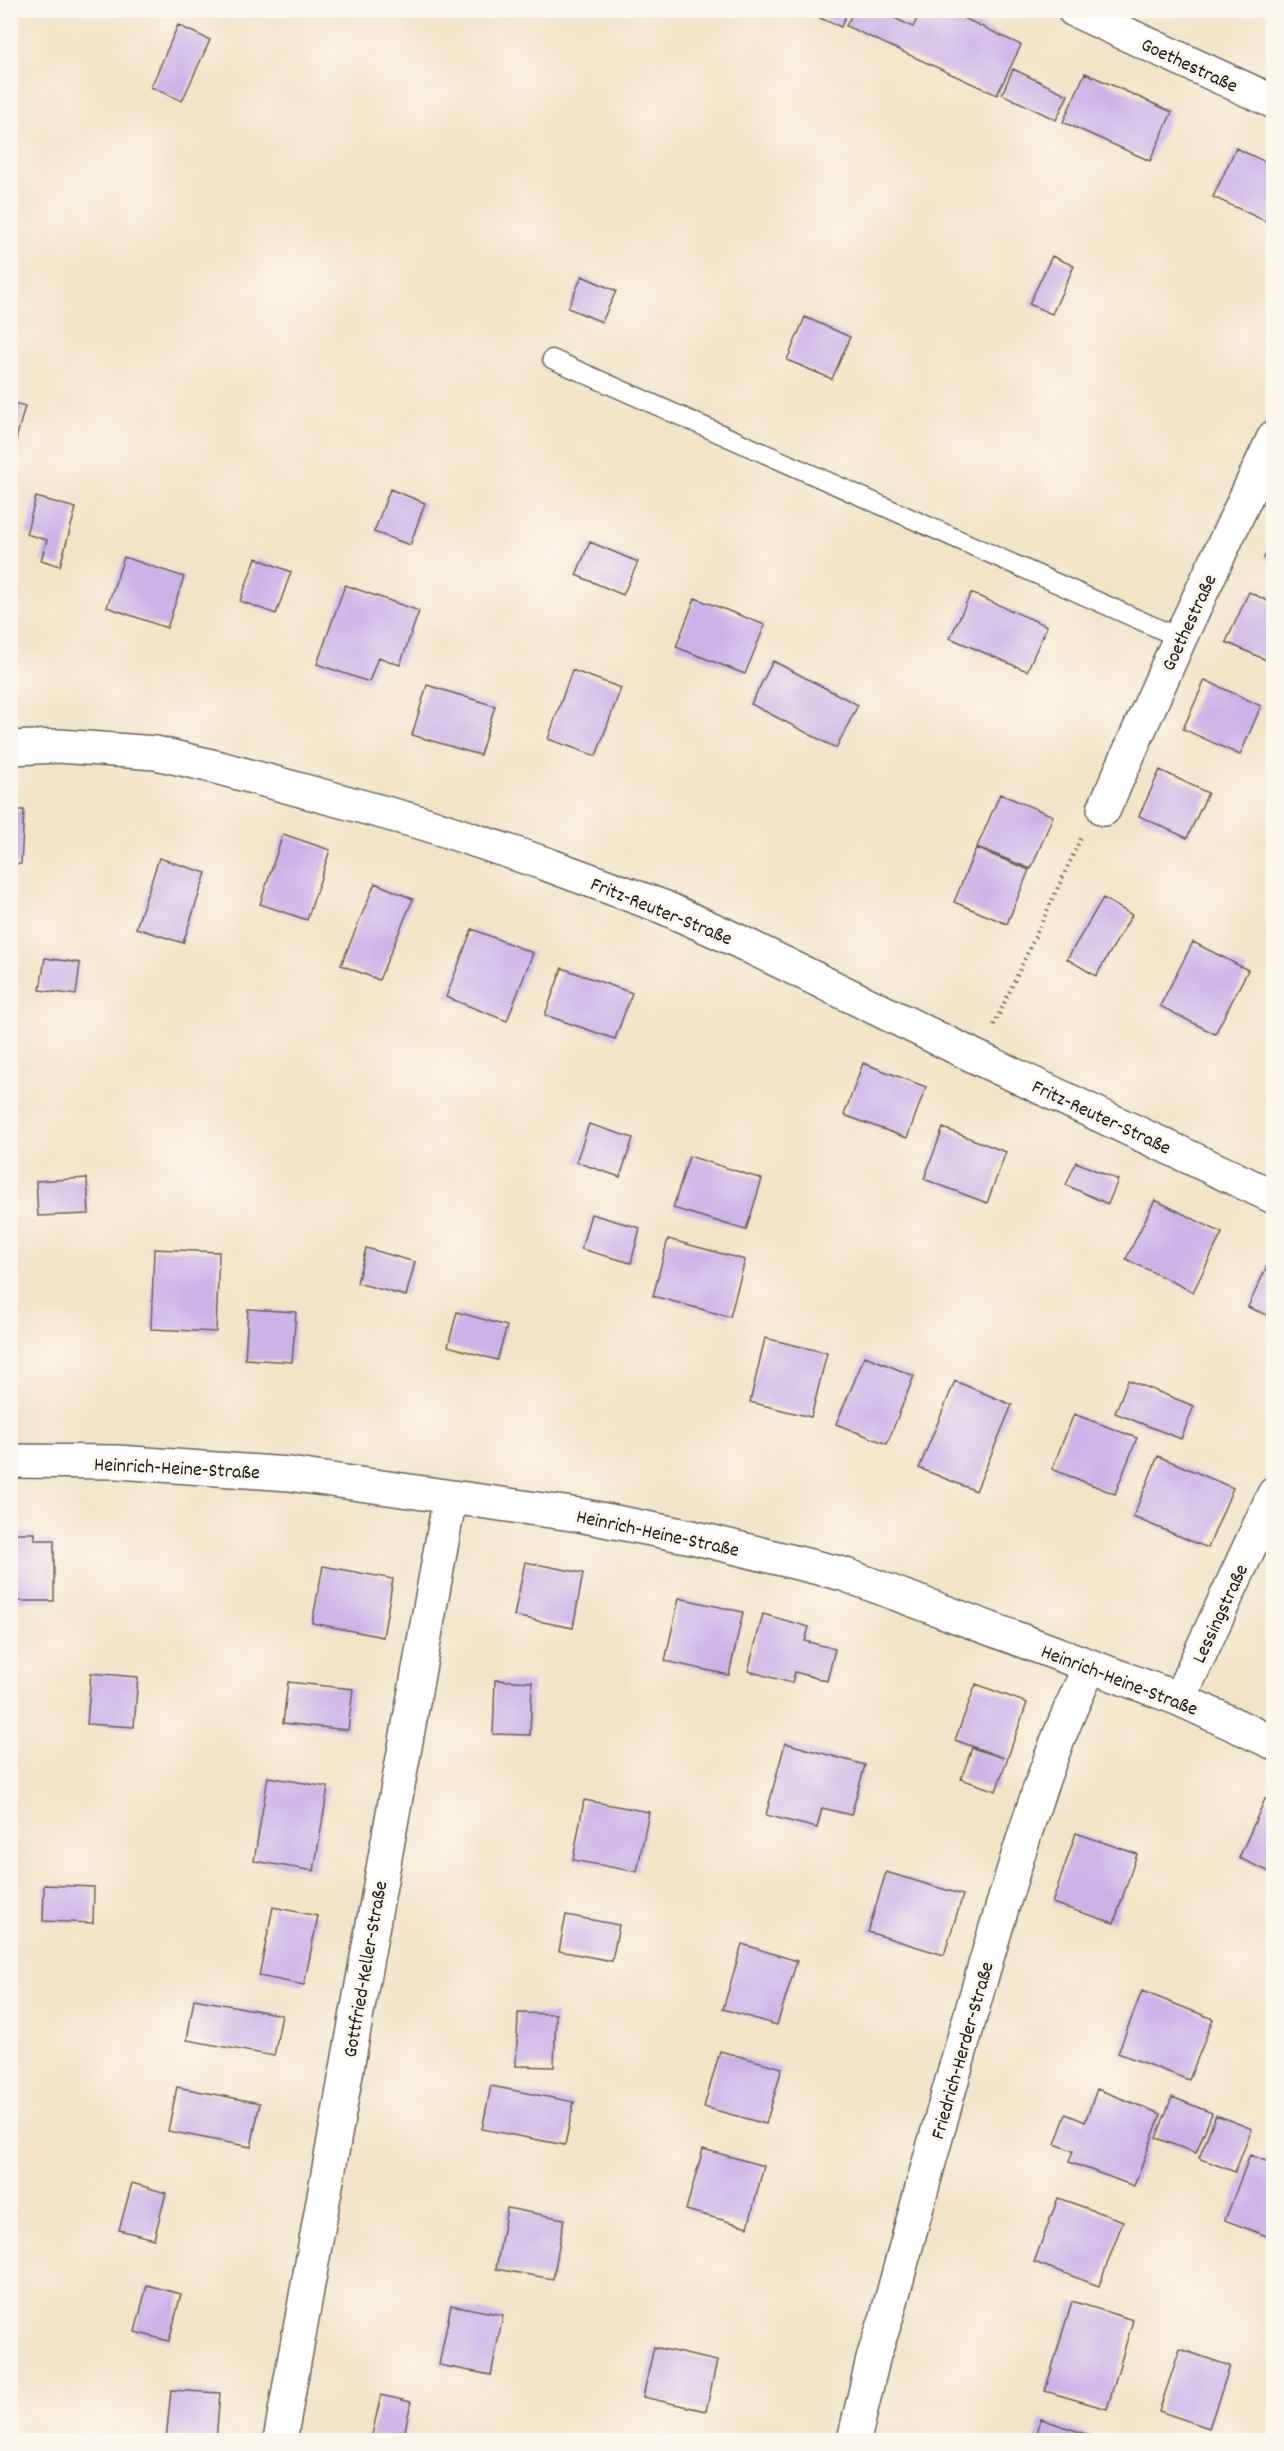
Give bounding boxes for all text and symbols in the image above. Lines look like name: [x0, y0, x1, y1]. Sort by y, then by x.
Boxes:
street label: Goethestraße: [1136, 32, 1242, 101]
street label: Goethestraße: [1156, 570, 1225, 676]
street label: Fritz-Reuter-Straße: [586, 872, 736, 954]
street label: Fritz-Reuter-Straße: [1027, 1074, 1175, 1163]
street label: Heinrich-Heine-Straße: [93, 1452, 261, 1488]
street label: Heinrich-Heine-Straße: [573, 1504, 742, 1566]
street label: Lessingstraße: [1187, 1560, 1257, 1668]
street label: Heinrich-Heine-Straße: [1036, 1639, 1202, 1725]
street label: Gottfried-Keller-Straße: [338, 1879, 396, 2060]
street label: Friedrich-Herder-Straße: [925, 1959, 1003, 2143]

